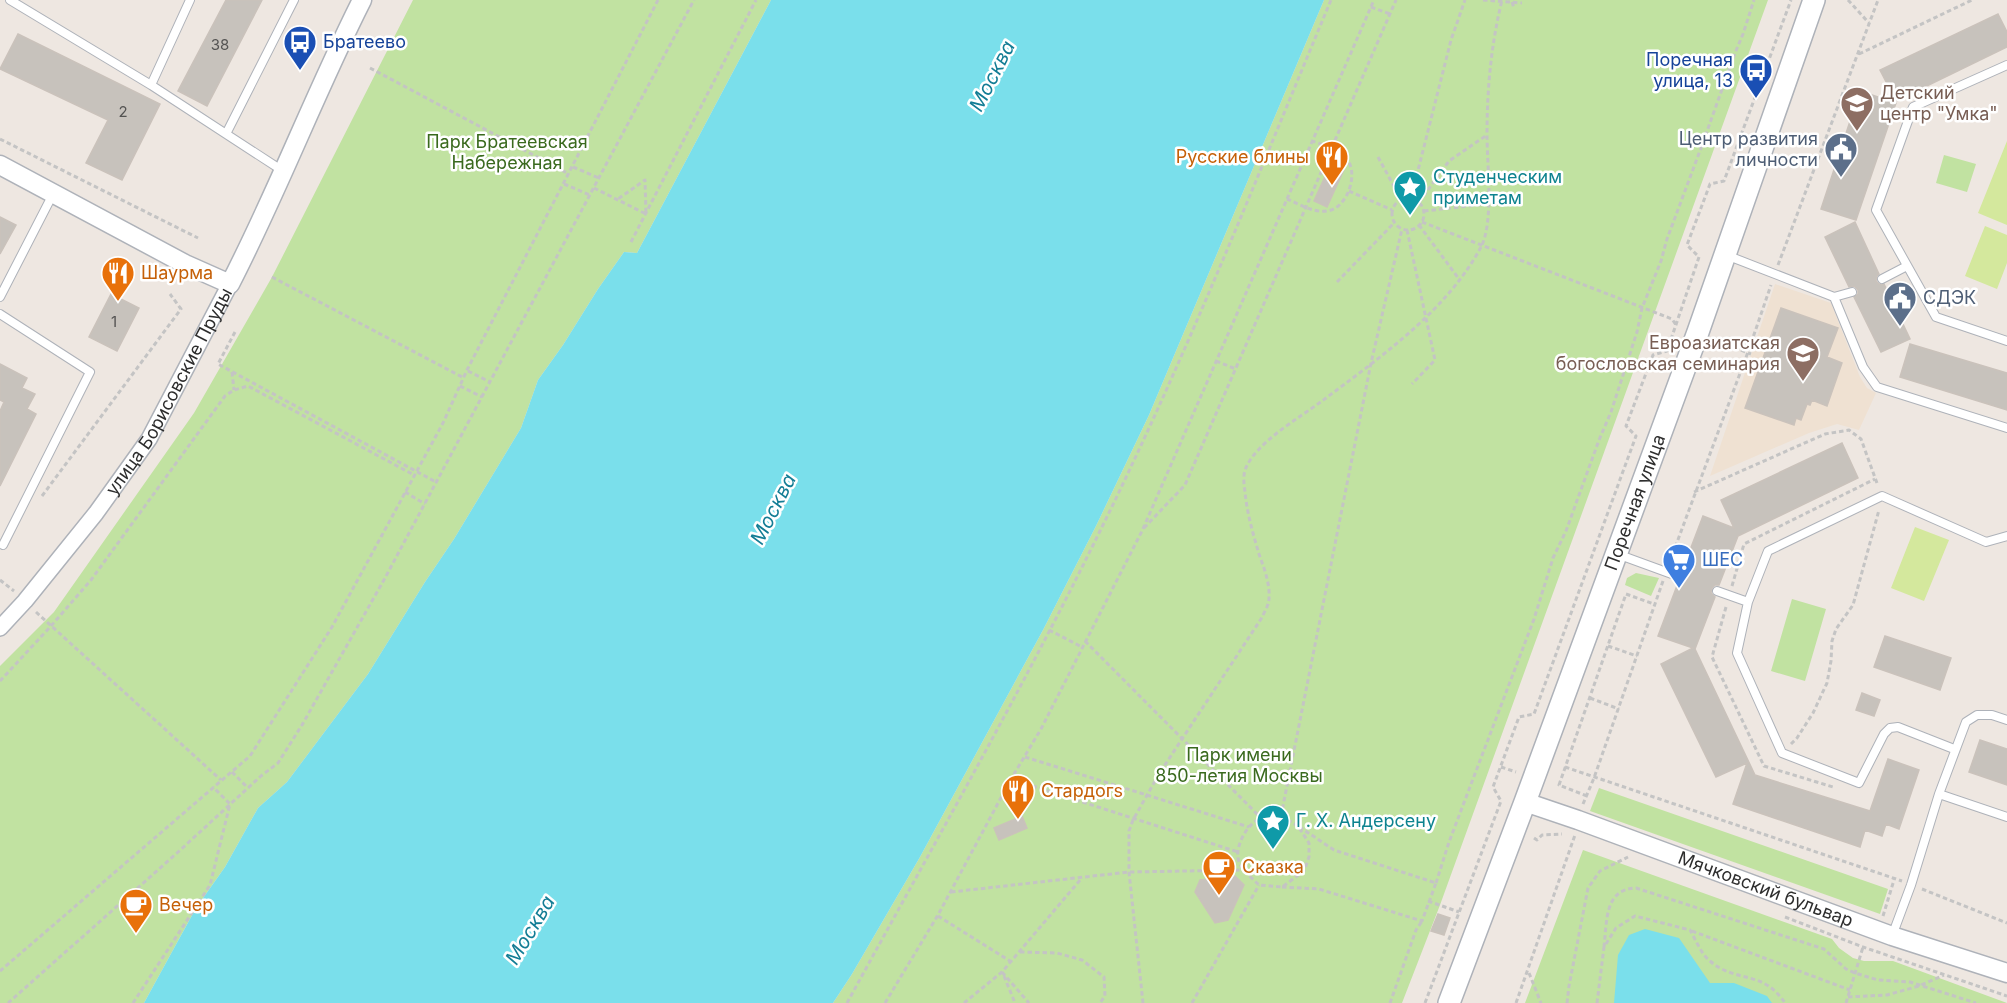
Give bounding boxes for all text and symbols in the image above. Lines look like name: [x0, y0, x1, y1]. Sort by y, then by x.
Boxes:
bus stop icon: Братеево: [282, 24, 318, 71]
place label: Братеево: [323, 31, 406, 52]
house number: 38: [211, 35, 229, 54]
water label: Москва: [964, 37, 1020, 115]
place label: Поречная улица, 13: [1646, 49, 1733, 91]
bus stop icon: Поречная улица, 13: [1738, 52, 1774, 99]
place label: Детский центр "Умка": [1880, 82, 1998, 124]
school or university icon: Детский центр "Умка": [1839, 85, 1875, 132]
house number: 2: [118, 102, 128, 121]
place label: Центр развития личности: [1679, 128, 1818, 170]
park label: Парк Братеевская Набережная: [426, 131, 588, 173]
public building icon: Центр развития личности: [1823, 131, 1859, 178]
restaurant icon: Русские блины: [1314, 139, 1350, 186]
place label: Русские блины: [1176, 146, 1309, 167]
place label: Студенческим приметам: [1433, 166, 1562, 208]
place icon: Студенческим приметам: [1392, 169, 1428, 216]
restaurant icon: Шаурма: [100, 255, 136, 302]
place label: Шаурма: [141, 262, 213, 283]
public building icon: СДЭК: [1882, 280, 1918, 327]
street label: улица Борисовские Пруды: [101, 284, 236, 499]
place label: СДЭК: [1923, 287, 1976, 308]
house number: 1: [111, 312, 117, 331]
place label: Евроазиатская богословская семинария: [1556, 332, 1780, 374]
school or university icon: Евроазиатская богословская семинария: [1785, 335, 1821, 382]
street label: Поречная улица: [1600, 431, 1669, 573]
water label: Москва: [745, 470, 801, 548]
supermarket icon: ШЕС: [1661, 542, 1697, 589]
place label: ШЕС: [1702, 549, 1743, 570]
park label: Парк имени 850-летия Москвы: [1155, 744, 1323, 786]
restaurant icon: Стардогs: [1000, 773, 1036, 820]
place label: Стардогs: [1041, 780, 1123, 801]
place icon: Г. Х. Андерсену: [1255, 803, 1291, 850]
place label: Г. Х. Андерсену: [1296, 810, 1436, 831]
street label: Мячковский бульвар: [1675, 847, 1856, 931]
cafe icon: Сказка: [1201, 849, 1237, 896]
place label: Сказка: [1242, 856, 1304, 877]
cafe icon: Вечер: [118, 887, 154, 934]
water label: Москва: [500, 891, 560, 969]
place label: Вечер: [159, 894, 213, 915]

